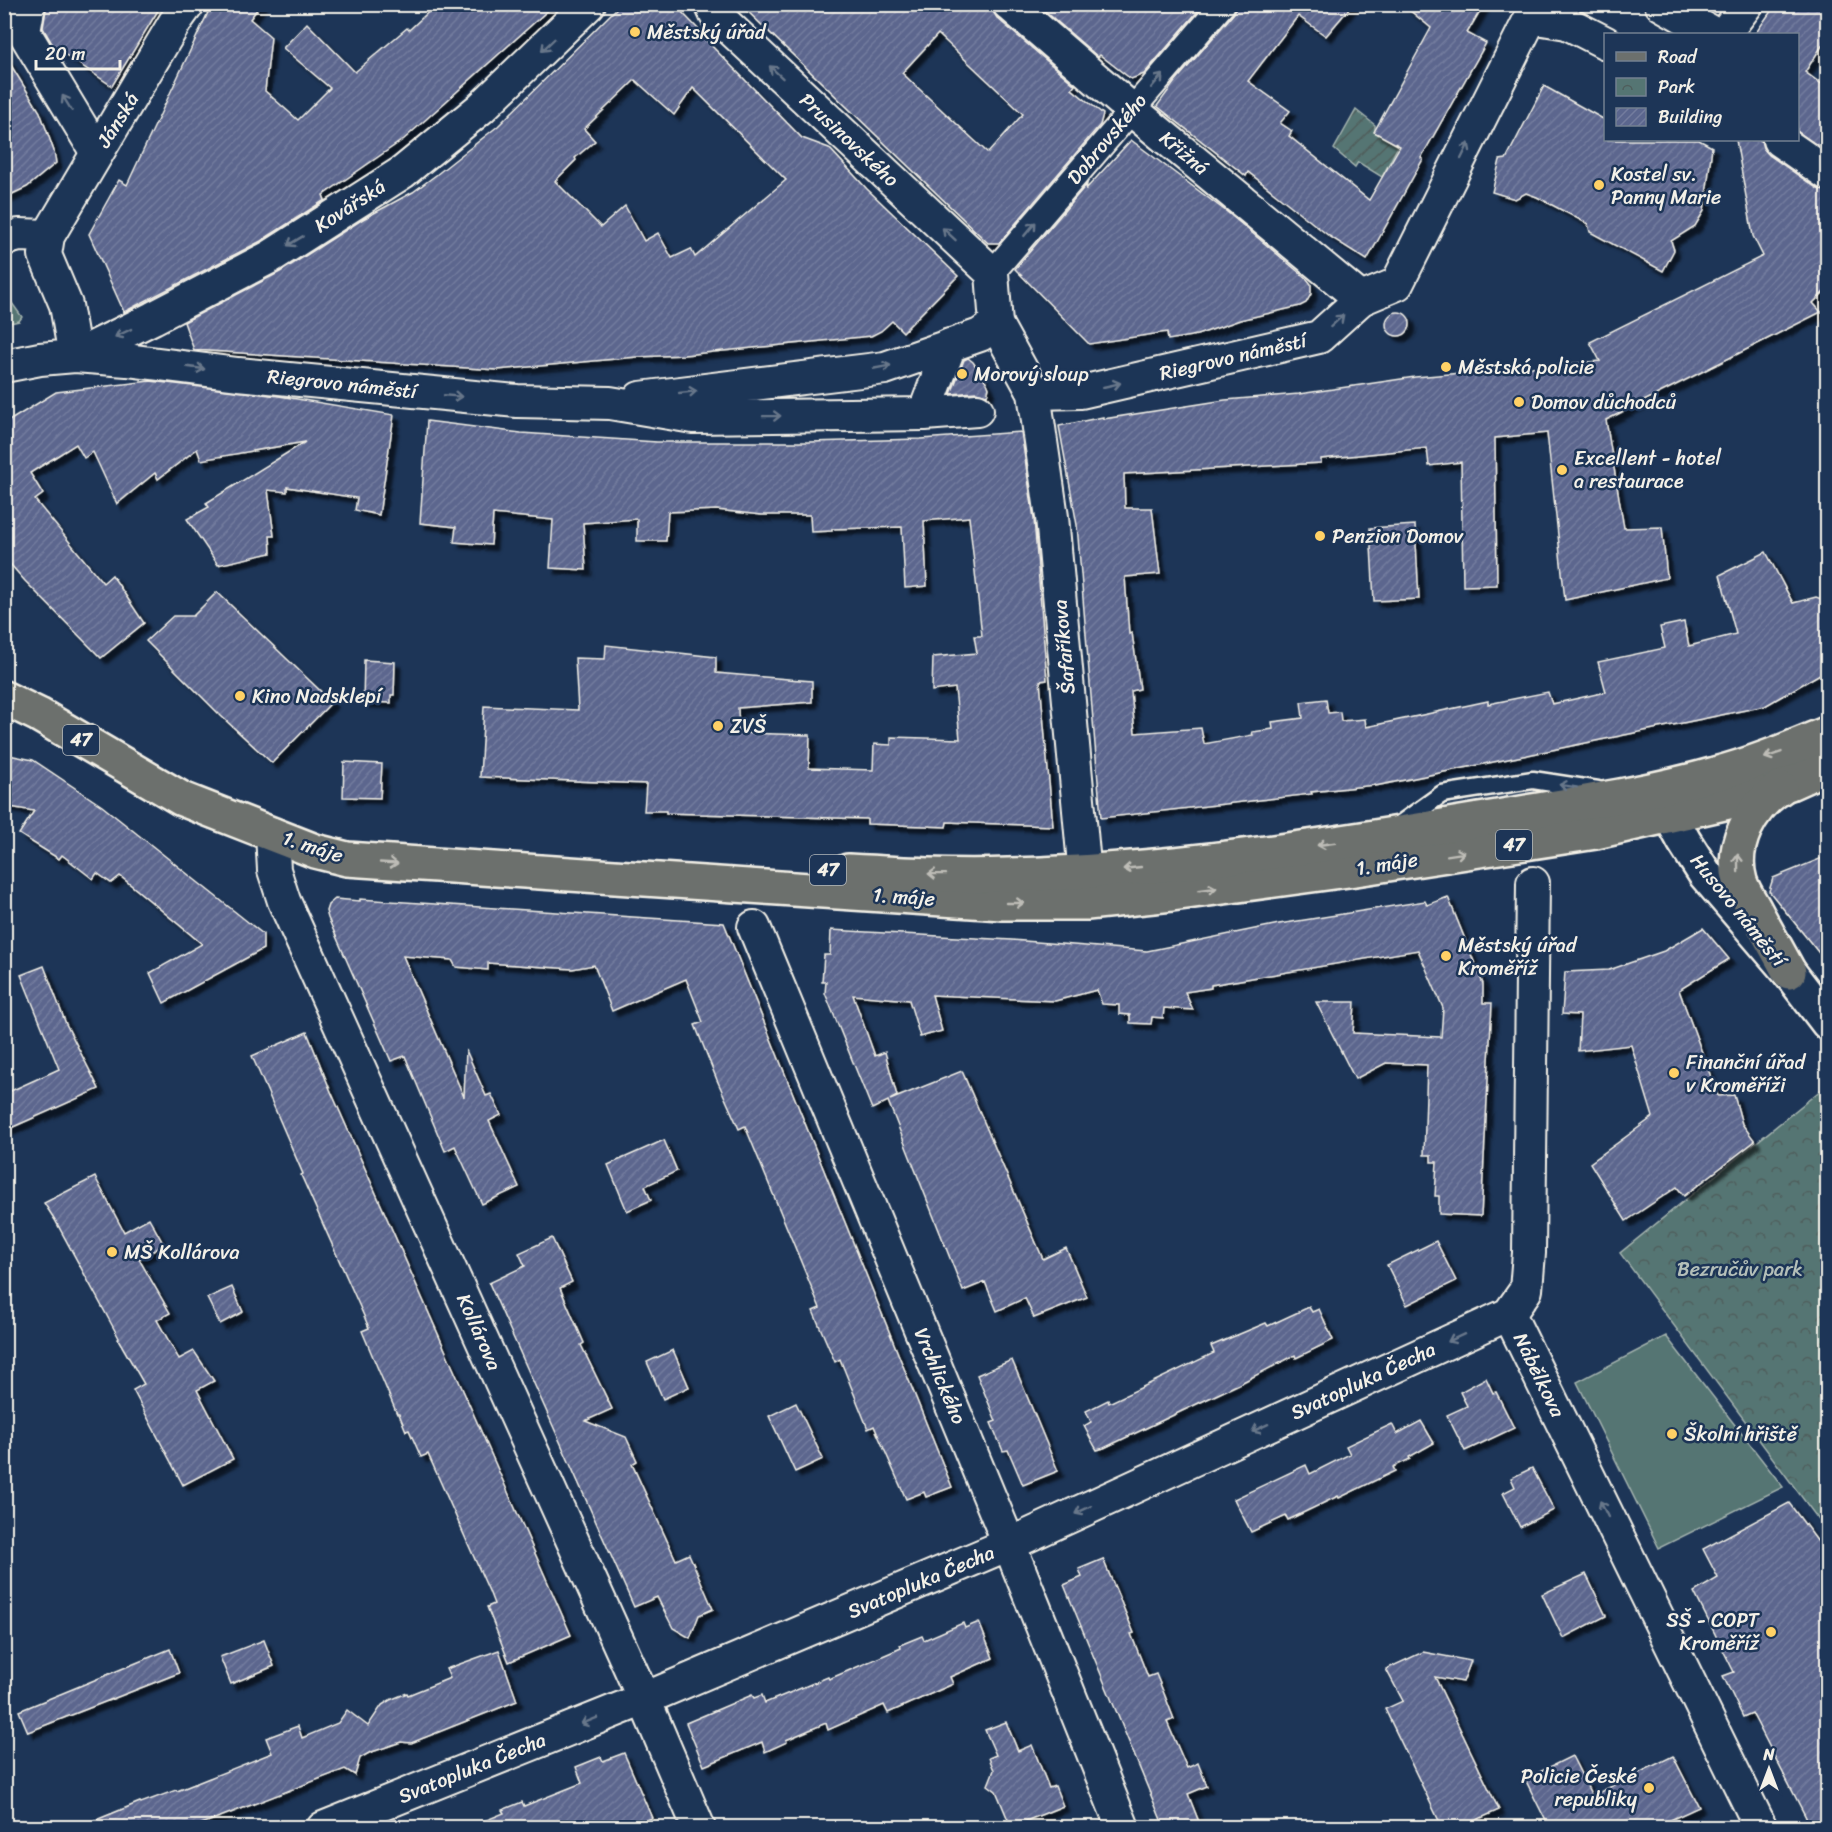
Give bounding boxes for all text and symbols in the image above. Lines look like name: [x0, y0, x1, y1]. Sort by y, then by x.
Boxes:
place label: Městský úřad: [647, 15, 767, 50]
marker: Městský úřad: [628, 25, 642, 39]
scale bar: [36, 33, 120, 71]
legend: [1604, 33, 1799, 141]
text: 20 m: [45, 38, 85, 70]
one-way arrow: [540, 38, 555, 53]
text: Road: [1658, 41, 1698, 73]
one-way arrow: [769, 65, 784, 79]
text: Park: [1658, 71, 1695, 103]
one-way arrow: [1150, 74, 1164, 89]
street label: Prusinovského: [791, 84, 907, 196]
street label: Jánská: [87, 85, 149, 156]
street label: Dobrovského: [1058, 85, 1156, 193]
one-way arrow: [61, 95, 73, 112]
text: Building: [1658, 101, 1722, 133]
street label: Křižná: [1151, 122, 1217, 184]
one-way arrow: [1460, 143, 1472, 161]
place label: Kostel sv. Panny Marie: [1611, 157, 1721, 215]
street label: Kovářská: [307, 170, 393, 242]
marker: Kostel sv. Panny Marie: [1592, 178, 1606, 192]
one-way arrow: [1023, 222, 1037, 237]
one-way arrow: [942, 227, 957, 241]
one-way arrow: [287, 236, 304, 248]
one-way arrow: [1330, 314, 1345, 328]
street label: Riegrovo náměstí: [1156, 323, 1312, 391]
one-way arrow: [114, 328, 132, 340]
place label: Městská policie: [1458, 350, 1594, 385]
place label: Morový sloup: [974, 357, 1089, 392]
street label: Riegrovo náměstí: [266, 359, 421, 409]
marker: Městská policie: [1439, 360, 1453, 374]
one-way arrow: [871, 361, 891, 372]
one-way arrow: [186, 363, 206, 374]
marker: Morový sloup: [955, 367, 969, 381]
one-way arrow: [1102, 379, 1121, 390]
place label: Domov důchodců: [1531, 385, 1677, 420]
one-way arrow: [678, 386, 698, 397]
one-way arrow: [442, 391, 462, 402]
marker: Domov důchodců: [1512, 395, 1526, 409]
one-way arrow: [761, 410, 781, 422]
place label: Excellent - hotel a restaurace: [1574, 441, 1721, 499]
marker: Excellent - hotel a restaurace: [1555, 463, 1569, 477]
place label: Penzion Domov: [1332, 519, 1464, 554]
marker: Penzion Domov: [1313, 529, 1327, 543]
street label: Šafaříkova: [1042, 598, 1086, 696]
place label: Kino Nadsklepí: [252, 679, 384, 714]
marker: Kino Nadsklepí: [233, 689, 247, 703]
place label: ZVŠ: [730, 709, 767, 744]
marker: ZVŠ: [711, 719, 725, 733]
road number: 47: [63, 725, 99, 755]
one-way arrow: [1764, 750, 1783, 761]
one-way arrow: [1558, 780, 1578, 791]
street label: 1. máje: [278, 821, 348, 873]
road number: 47: [1496, 830, 1532, 860]
one-way arrow: [1316, 839, 1336, 850]
street label: 1. máje: [1354, 842, 1420, 886]
street label: Husovo náměstí: [1681, 845, 1797, 977]
one-way arrow: [1445, 848, 1465, 859]
one-way arrow: [1733, 854, 1744, 873]
road number: 47: [810, 855, 846, 885]
one-way arrow: [378, 858, 398, 869]
one-way arrow: [1123, 862, 1143, 873]
one-way arrow: [928, 868, 948, 880]
street label: 1. máje: [872, 877, 936, 917]
one-way arrow: [1197, 884, 1217, 895]
one-way arrow: [1005, 897, 1025, 909]
place label: Městský úřad Kroměříž: [1458, 928, 1578, 986]
marker: Městský úřad Kroměříž: [1439, 949, 1453, 963]
place label: Finanční úřad v Kroměříži: [1686, 1045, 1807, 1103]
marker: Finanční úřad v Kroměříži: [1667, 1066, 1681, 1080]
place label: MŠ Kollárova: [124, 1235, 240, 1270]
marker: MŠ Kollárova: [105, 1245, 119, 1259]
park label: Bezručův park: [1677, 1252, 1803, 1287]
street label: Kollárova: [446, 1288, 512, 1376]
street label: Vrchlického: [904, 1322, 976, 1430]
street label: Nábělkova: [1503, 1326, 1575, 1424]
street label: Svatopluka Čecha: [1285, 1332, 1441, 1430]
one-way arrow: [1448, 1333, 1466, 1345]
place label: Školní hřiště: [1684, 1417, 1799, 1452]
one-way arrow: [1251, 1423, 1269, 1435]
marker: Školní hřiště: [1665, 1427, 1679, 1441]
one-way arrow: [1598, 1501, 1610, 1518]
one-way arrow: [1074, 1505, 1092, 1517]
street label: Svatopluka Čecha: [842, 1535, 1000, 1629]
place label: SŠ - COPT Kroměříž: [1666, 1603, 1761, 1661]
marker: SŠ - COPT Kroměříž: [1764, 1625, 1778, 1639]
one-way arrow: [581, 1716, 599, 1727]
street label: Svatopluka Čecha: [393, 1722, 551, 1814]
north arrow: [1739, 1739, 1799, 1799]
text: N: [1762, 1740, 1775, 1769]
place label: Policie České republiky: [1521, 1759, 1638, 1817]
marker: Policie České republiky: [1642, 1781, 1656, 1795]

